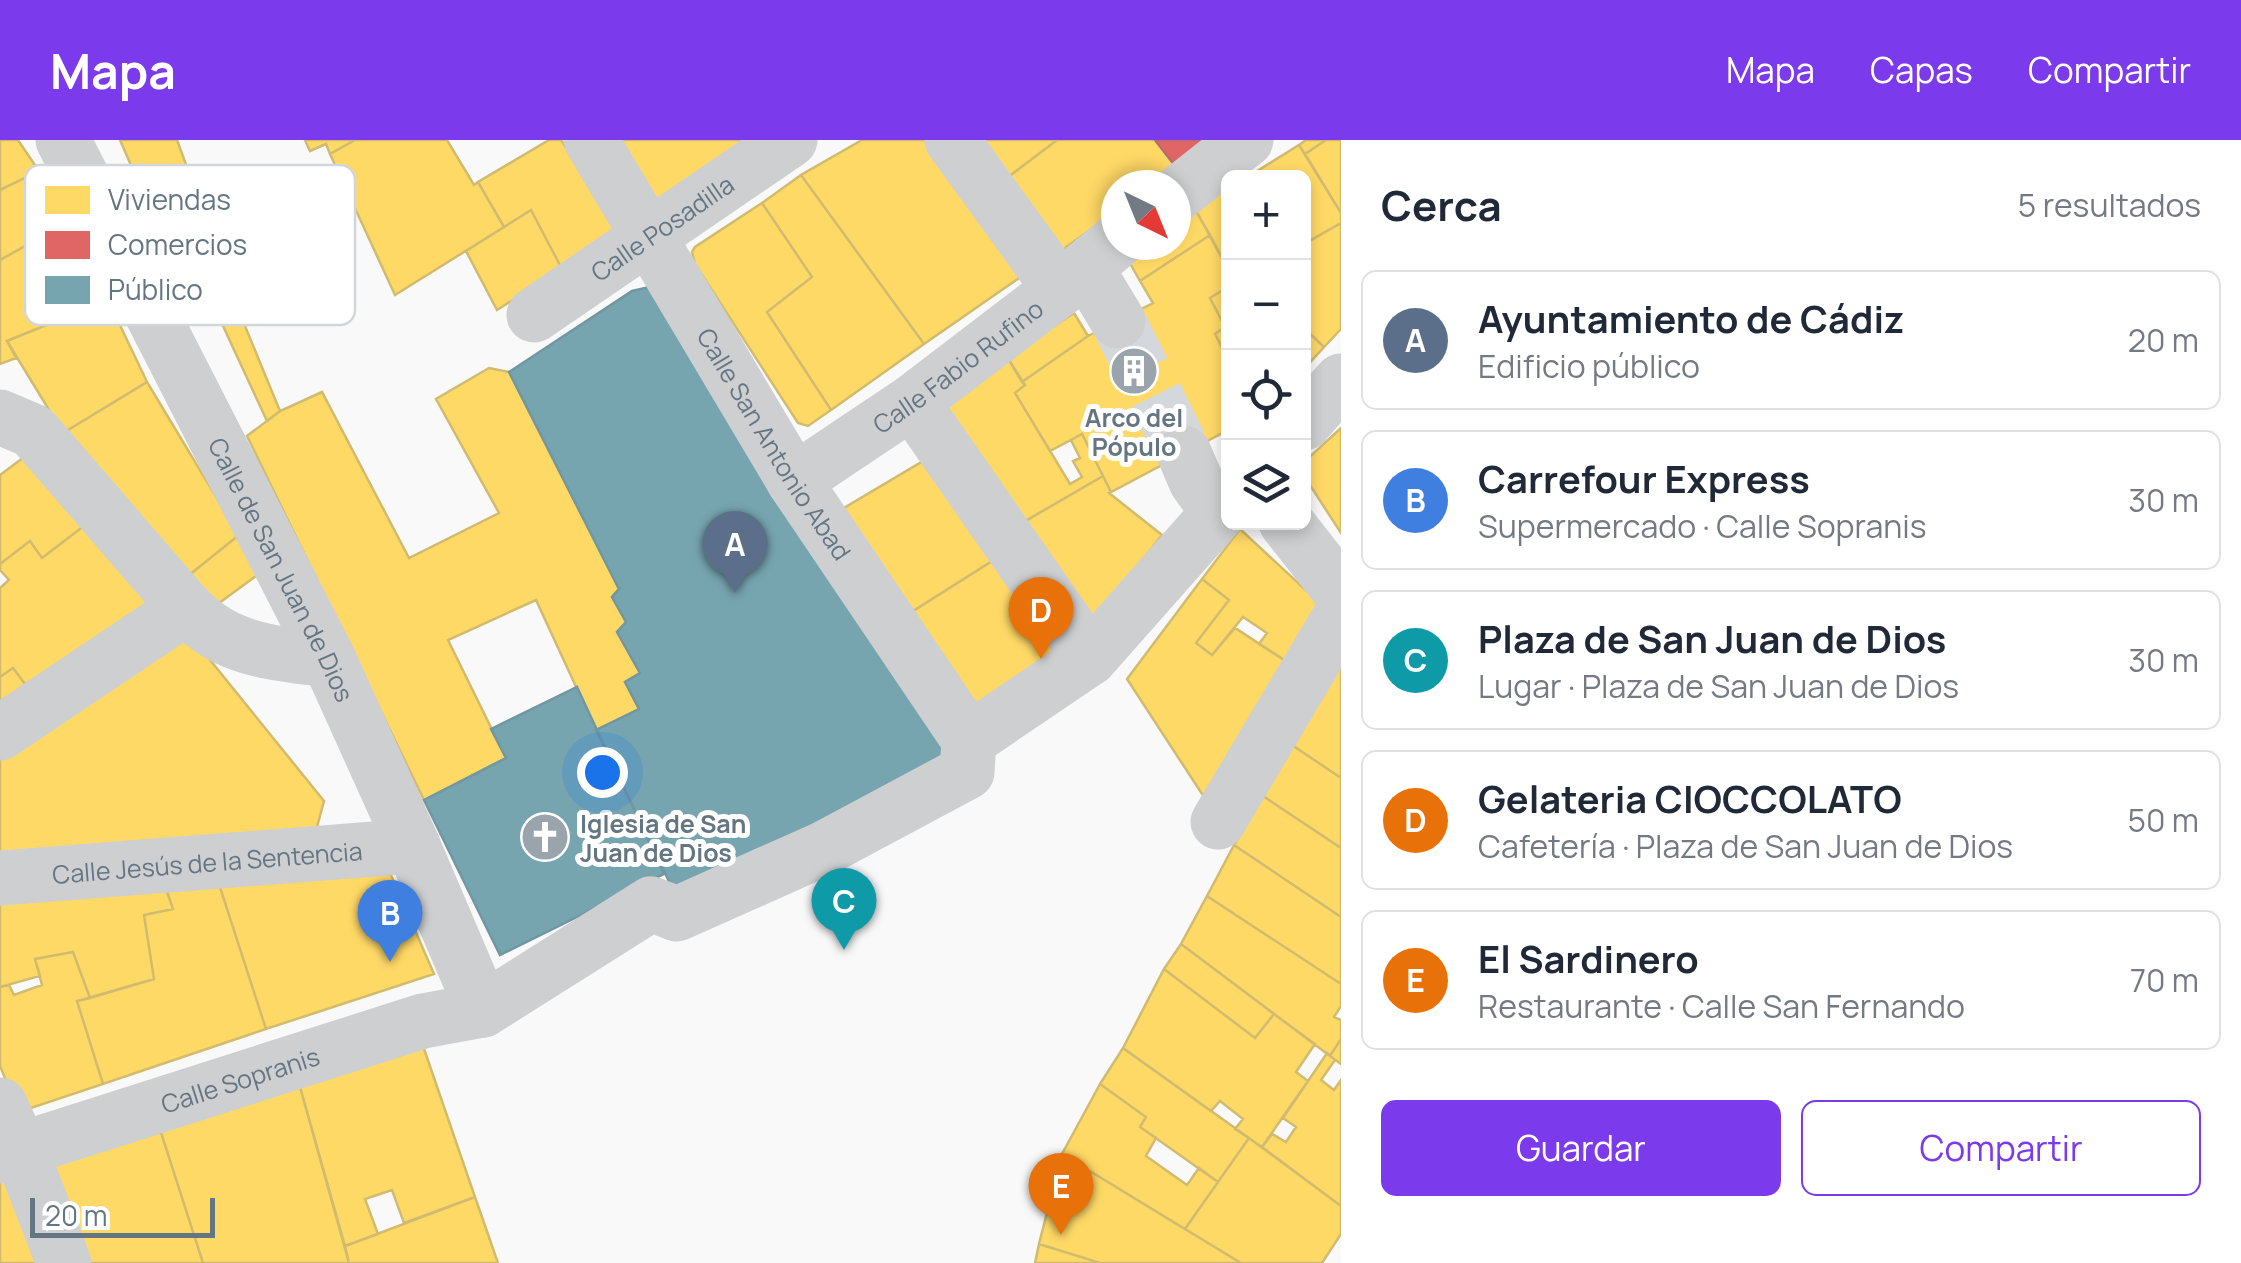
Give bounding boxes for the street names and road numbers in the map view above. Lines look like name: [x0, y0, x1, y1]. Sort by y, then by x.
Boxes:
street label: Calle Posadilla: [584, 166, 740, 289]
street label: Calle Fabio Rufino: [865, 291, 1050, 441]
street label: Calle San Antonio Abad: [692, 322, 858, 564]
street label: Calle de San Juan de Dios: [200, 431, 363, 707]
street label: Calle Jesús de la Sentencia: [51, 832, 364, 891]
street label: Calle Sopranis: [156, 1038, 324, 1121]

